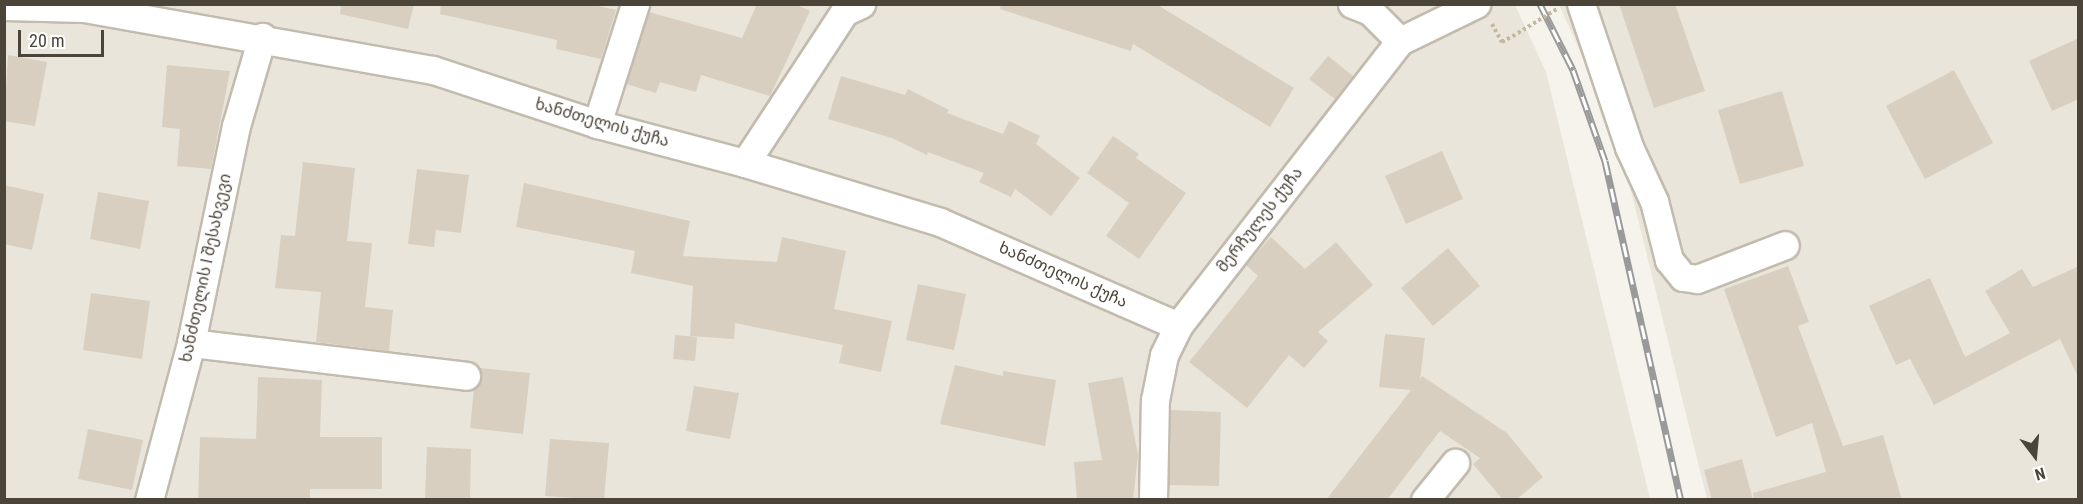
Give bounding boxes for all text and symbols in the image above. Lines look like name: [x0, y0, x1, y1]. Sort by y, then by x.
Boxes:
scale bar: [21, 18, 106, 56]
text: 20 m: [29, 30, 64, 51]
street label: ხანძთელის ქუჩა: [533, 95, 671, 151]
street label: მერჩულეს ქუჩა: [1213, 164, 1307, 276]
street label: ხანძთელის I შესახვევი: [177, 172, 235, 364]
street label: ხანძთელის ქუჩა: [996, 238, 1130, 312]
north arrow: [2005, 426, 2065, 486]
text: N: [2033, 463, 2047, 484]

